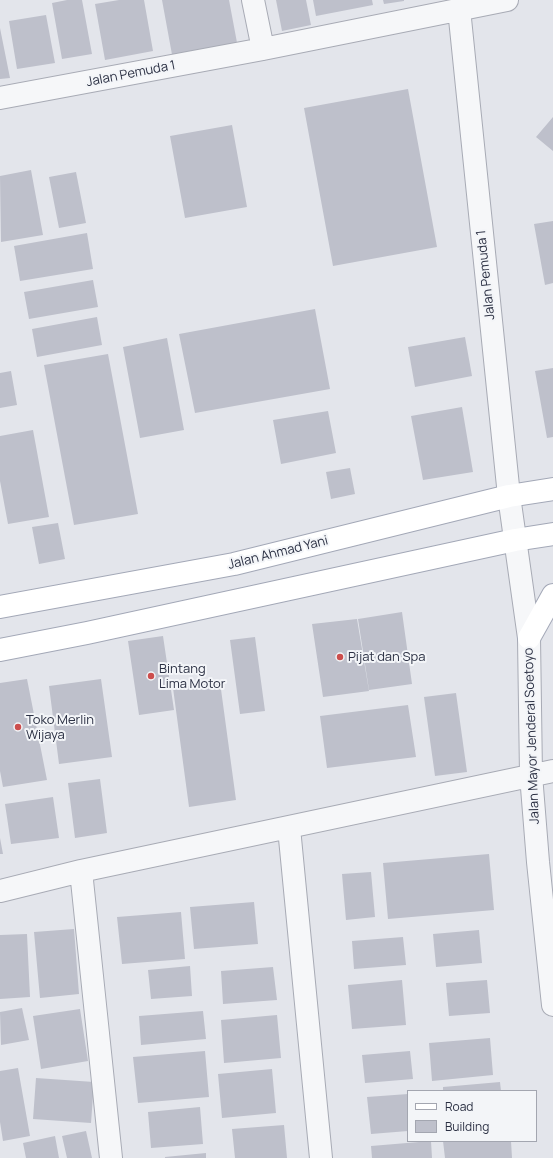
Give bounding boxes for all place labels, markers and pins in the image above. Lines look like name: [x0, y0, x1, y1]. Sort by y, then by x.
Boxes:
place label: Pijat dan Spa: [348, 649, 425, 665]
marker: Pijat dan Spa: [335, 652, 345, 662]
place label: Bintang Lima Motor: [159, 661, 225, 692]
marker: Bintang Lima Motor: [146, 671, 156, 681]
place label: Toko Merlin Wijaya: [26, 712, 94, 743]
marker: Toko Merlin Wijaya: [13, 722, 23, 732]

